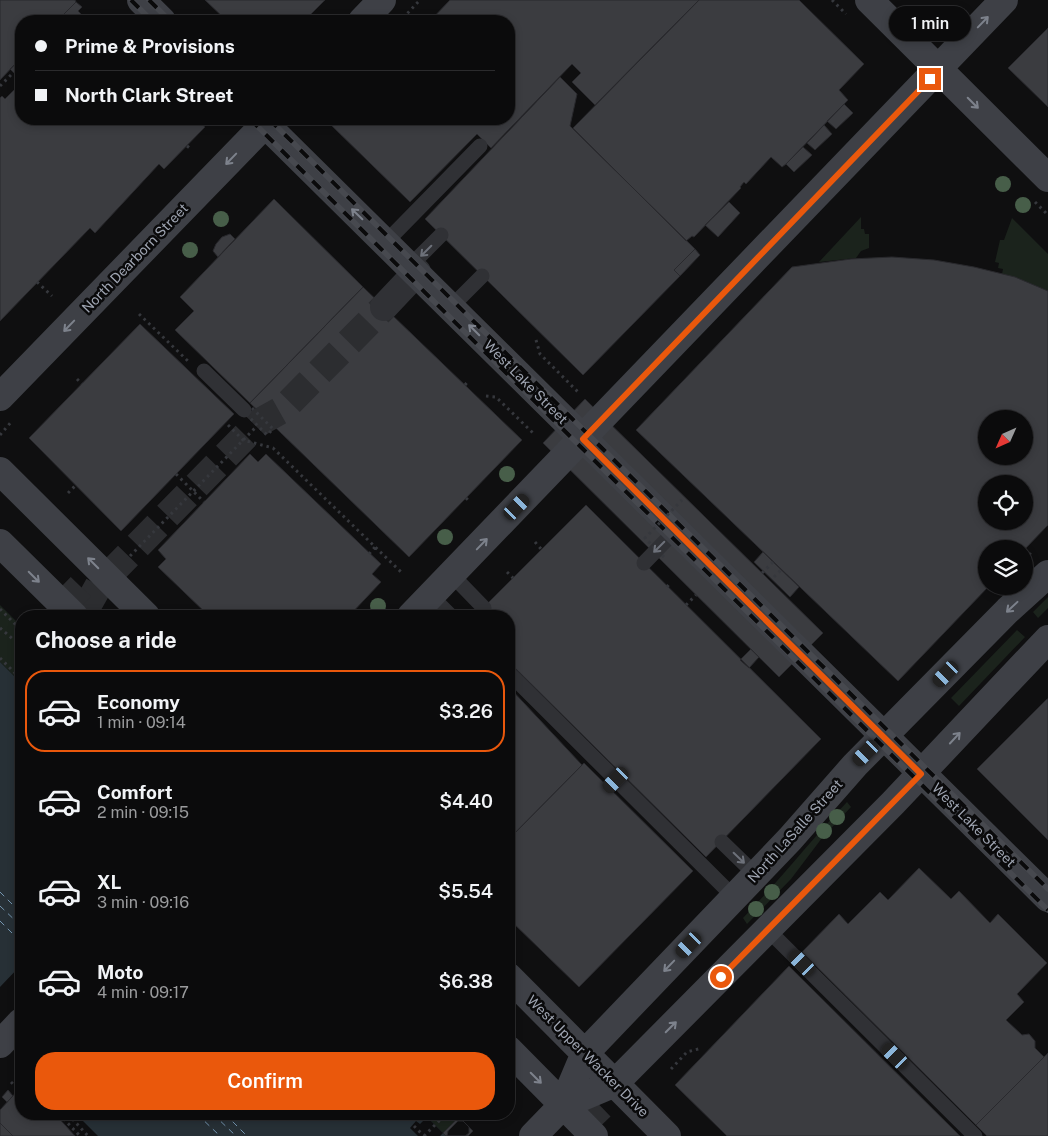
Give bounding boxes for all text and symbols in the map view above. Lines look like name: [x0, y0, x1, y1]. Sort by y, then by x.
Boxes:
callout: 1 min: [889, 7, 971, 42]
text: 1 min: [911, 14, 949, 33]
one-way arrow: [977, 16, 989, 28]
text: Prime & Provisions: [65, 35, 235, 57]
route end: [919, 68, 941, 90]
text: North Clark Street: [65, 84, 234, 106]
one-way arrow: [967, 97, 979, 109]
one-way arrow: [225, 153, 237, 165]
street label: North Dearborn Street: [79, 200, 191, 316]
one-way arrow: [351, 208, 363, 220]
one-way arrow: [420, 244, 432, 257]
one-way arrow: [63, 319, 75, 332]
one-way arrow: [468, 324, 481, 336]
street label: West Lake Street: [481, 337, 571, 427]
north arrow: [978, 410, 1032, 465]
map controls: [978, 410, 1033, 595]
button: locate: [978, 475, 1033, 530]
car: [501, 491, 532, 523]
one-way arrow: [476, 537, 488, 550]
button: layers: [978, 540, 1033, 595]
one-way arrow: [653, 541, 666, 553]
one-way arrow: [86, 557, 99, 569]
one-way arrow: [28, 571, 41, 583]
one-way arrow: [1005, 601, 1018, 613]
text: Choose a ride: [35, 627, 177, 653]
car: [930, 658, 961, 690]
icon: car: [37, 689, 82, 734]
text: Economy: [97, 691, 180, 713]
text: $3.26: [439, 700, 493, 722]
text: 1 min · 09:14: [97, 713, 186, 732]
one-way arrow: [949, 732, 961, 745]
car: [850, 737, 881, 769]
car: [600, 764, 631, 796]
street label: North LaSalle Street: [744, 776, 846, 886]
icon: car: [37, 779, 82, 824]
street label: West Lake Street: [929, 780, 1019, 870]
text: Comfort: [97, 781, 173, 803]
text: $4.40: [439, 790, 493, 812]
text: 2 min · 09:15: [97, 803, 189, 822]
one-way arrow: [733, 852, 745, 865]
icon: car: [37, 869, 82, 914]
text: XL: [97, 871, 122, 893]
text: $5.54: [438, 880, 493, 902]
text: 3 min · 09:16: [97, 893, 189, 912]
car: [673, 929, 704, 961]
car: [786, 947, 817, 979]
icon: car: [37, 959, 82, 1004]
one-way arrow: [663, 960, 675, 972]
text: Moto: [97, 961, 143, 983]
route start: [710, 966, 732, 988]
text: $6.38: [439, 970, 493, 992]
text: 4 min · 09:17: [97, 983, 189, 1002]
street label: West Upper Wacker Drive: [524, 992, 652, 1120]
one-way arrow: [665, 1021, 677, 1033]
car: [879, 1040, 910, 1072]
button: Confirm: [35, 1052, 495, 1110]
one-way arrow: [530, 1072, 542, 1084]

